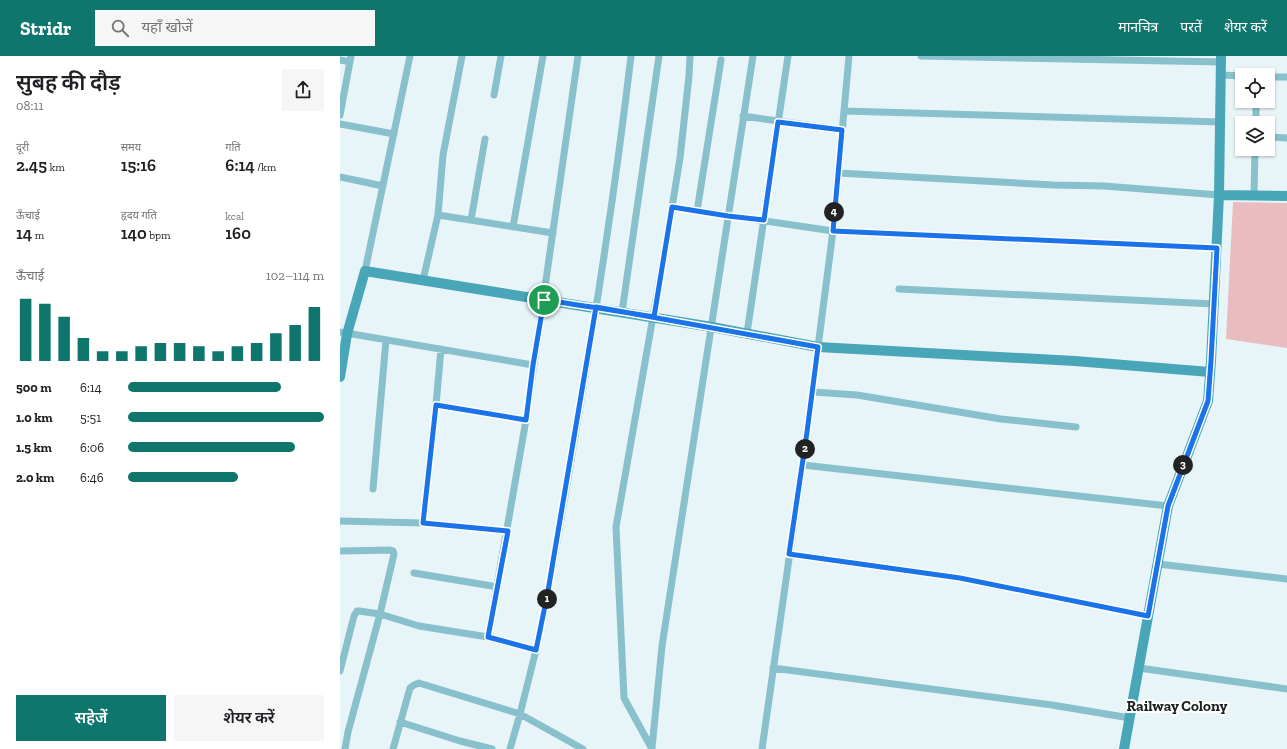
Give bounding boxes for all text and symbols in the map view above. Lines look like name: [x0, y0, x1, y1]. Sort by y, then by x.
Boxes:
search box: [95, 10, 375, 46]
text: Stridr: [20, 17, 71, 40]
icon: search: [109, 17, 131, 39]
text: यहाँ खोजें: [141, 18, 193, 36]
text: मानचित्र: [1118, 19, 1158, 36]
text: परतें: [1180, 19, 1202, 36]
text: शेयर करें: [1224, 19, 1267, 36]
map controls: [1235, 68, 1275, 156]
button: locate: [1235, 68, 1275, 108]
text: सुबह की दौड़: [16, 69, 120, 96]
button: share: [282, 69, 324, 111]
text: 08:11: [16, 98, 43, 113]
button: layers: [1235, 116, 1275, 156]
text: दूरी: [16, 141, 29, 154]
text: समय: [121, 141, 141, 154]
text: गति: [225, 141, 241, 154]
text: 2.45: [16, 155, 47, 175]
text: 15:16: [121, 155, 156, 175]
text: 6:14: [225, 155, 255, 175]
text: km: [47, 161, 65, 174]
text: /km: [255, 161, 276, 174]
pin: 4: [824, 202, 844, 222]
text: 4: [831, 205, 837, 218]
text: ऊँचाई: [16, 209, 40, 222]
text: हृदय गति: [121, 209, 157, 222]
text: kcal: [225, 210, 244, 223]
text: 14: [16, 223, 32, 243]
text: 140: [121, 223, 147, 243]
text: 160: [225, 223, 251, 243]
text: m: [32, 229, 44, 242]
text: bpm: [147, 229, 171, 242]
text: ऊँचाई: [16, 268, 44, 283]
text: 102–114 m: [266, 268, 324, 283]
pin: [527, 283, 561, 317]
icon: arrive: [533, 289, 555, 311]
text: 500 m: [16, 380, 52, 395]
text: 6:14: [80, 380, 102, 395]
text: 1.0 km: [16, 410, 53, 425]
text: 5:51: [80, 410, 101, 425]
pin: 2: [795, 439, 815, 459]
text: 1.5 km: [16, 440, 52, 455]
text: 6:06: [80, 440, 104, 455]
text: 2: [802, 442, 808, 455]
pin: 3: [1173, 455, 1193, 475]
text: 3: [1180, 458, 1186, 471]
text: 2.0 km: [16, 470, 54, 485]
text: 6:46: [80, 470, 104, 485]
pin: 1: [537, 589, 557, 609]
text: 1: [545, 592, 549, 605]
button: सहेजें: [16, 695, 166, 741]
button: शेयर करें: [174, 695, 324, 741]
district label: Railway Colony: [1127, 697, 1228, 715]

